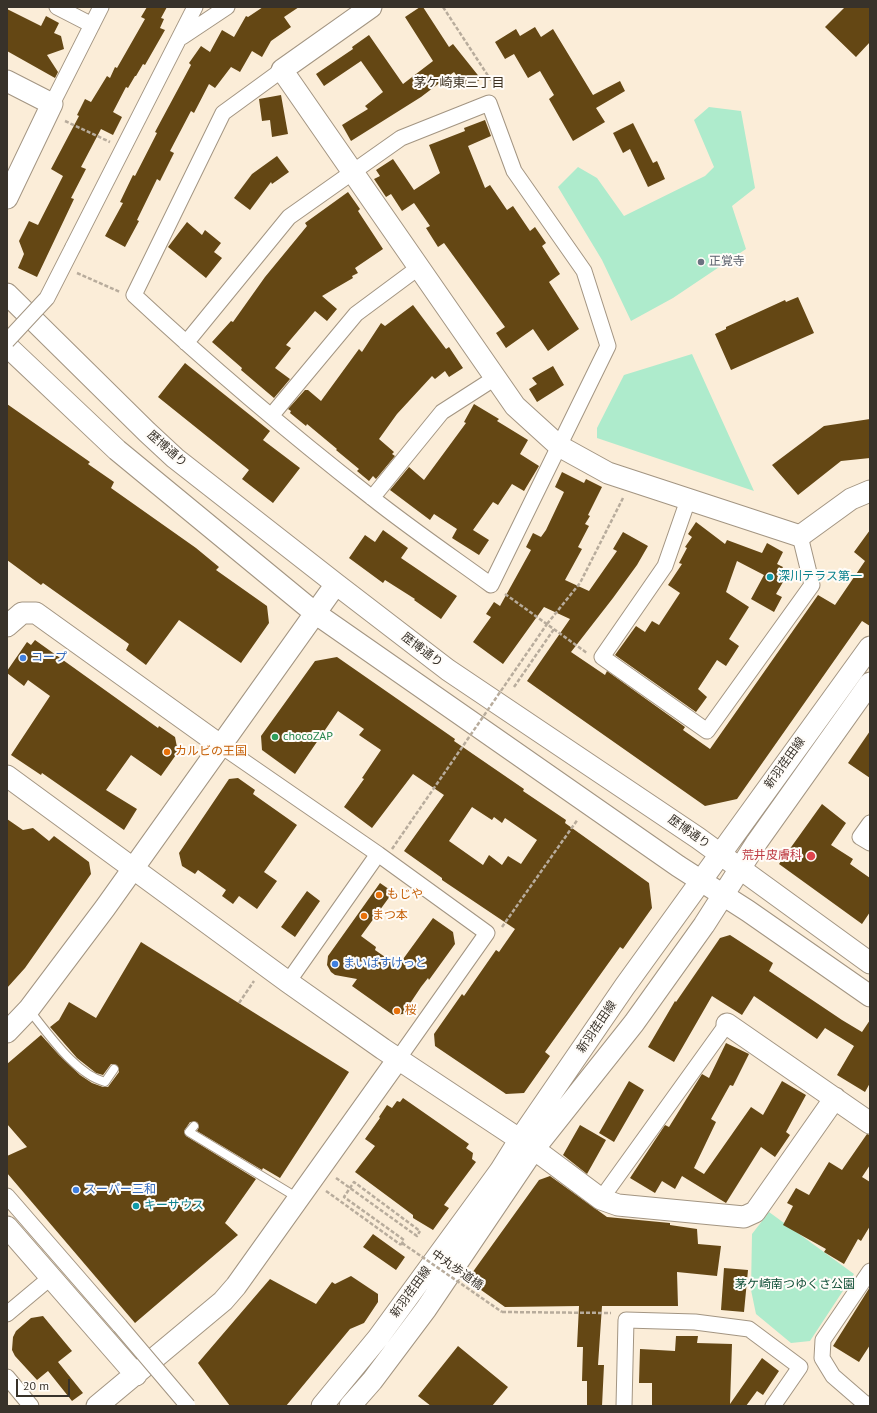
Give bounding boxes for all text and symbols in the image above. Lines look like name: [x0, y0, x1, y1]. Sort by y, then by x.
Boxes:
district label: 茅ケ崎東三丁目: [414, 75, 504, 91]
place label: 正覚寺: [709, 255, 745, 269]
marker: 正覚寺: [696, 257, 706, 267]
street label: 歴博通り: [144, 428, 190, 470]
place label: 深川テラス第一: [778, 570, 862, 584]
marker: 深川テラス第一: [765, 572, 775, 582]
street label: 歴博通り: [398, 630, 446, 670]
place label: コープ: [31, 651, 67, 665]
marker: コープ: [18, 653, 28, 663]
place label: chocoZAP: [283, 730, 333, 744]
marker: chocoZAP: [270, 732, 280, 742]
street label: 新羽荏田線: [762, 734, 808, 792]
place label: カルビの王国: [175, 745, 247, 759]
marker: カルビの王国: [162, 747, 172, 757]
street label: 歴博通り: [665, 812, 713, 852]
place label: 荒井皮膚科: [742, 849, 802, 863]
marker: 荒井皮膚科: [805, 850, 817, 862]
place label: もじや: [387, 888, 423, 902]
marker: もじや: [374, 890, 384, 900]
place label: まつ本: [372, 909, 408, 923]
marker: まつ本: [359, 911, 369, 921]
place label: まいばすけっと: [343, 957, 427, 971]
marker: まいばすけっと: [330, 959, 340, 969]
street label: 新羽荏田線: [574, 998, 620, 1056]
place label: 桜: [405, 1004, 417, 1018]
marker: 桜: [392, 1006, 402, 1016]
place label: スーパー三和: [84, 1183, 156, 1197]
marker: スーパー三和: [71, 1185, 81, 1195]
place label: キーサウス: [144, 1199, 204, 1213]
marker: キーサウス: [131, 1201, 141, 1211]
street label: 中丸歩道橋: [428, 1247, 486, 1293]
street label: 新羽荏田線: [388, 1263, 434, 1321]
park label: 茅ケ崎南つゆくさ公園: [735, 1278, 855, 1292]
scale bar: [18, 1371, 72, 1397]
text: 20 m: [23, 1378, 49, 1393]

